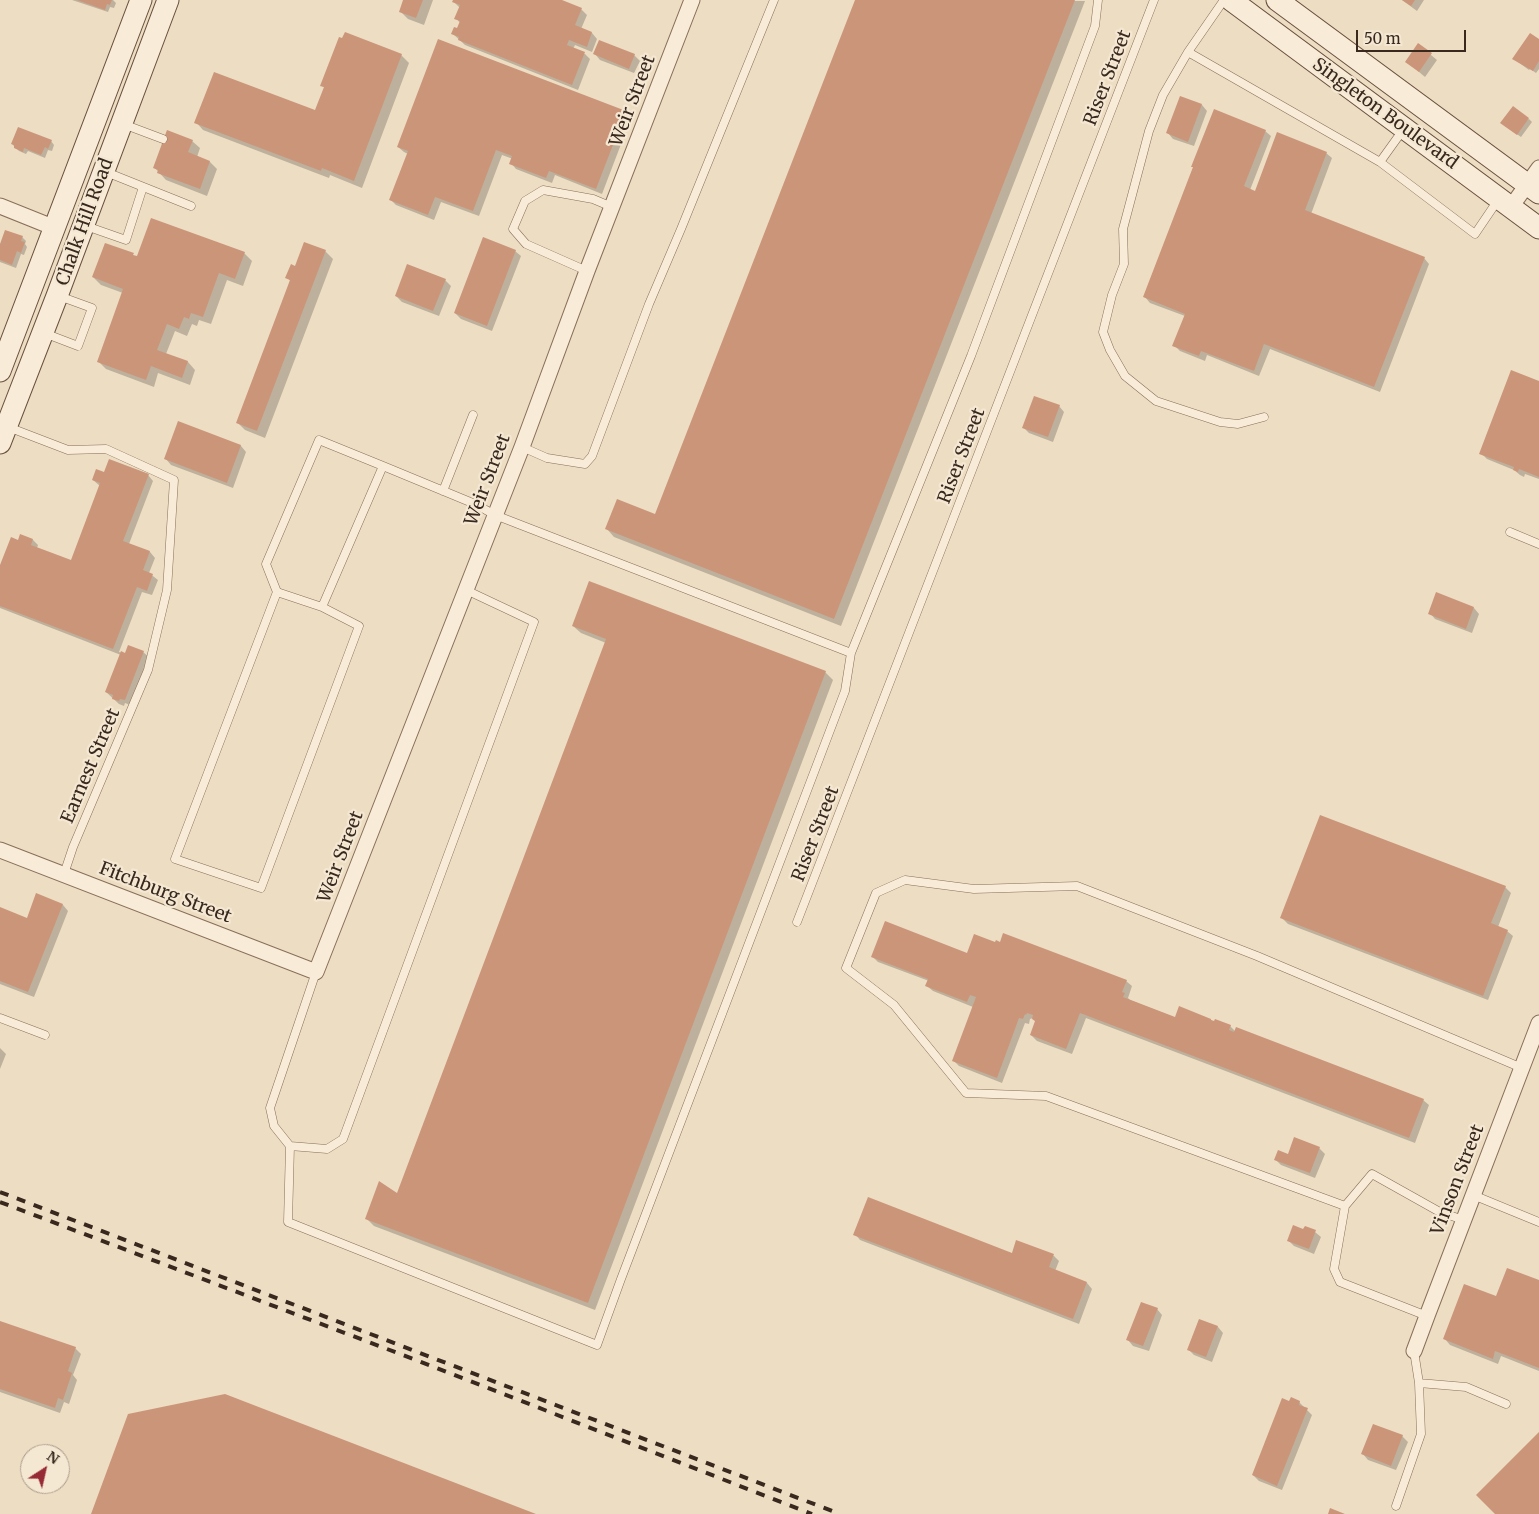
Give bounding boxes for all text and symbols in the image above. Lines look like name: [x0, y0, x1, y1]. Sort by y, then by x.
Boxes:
scale bar: [1359, 20, 1469, 52]
street label: Riser Street: [1080, 27, 1136, 129]
text: 50 m: [1364, 29, 1401, 48]
street label: Weir Street: [606, 52, 660, 150]
street label: Singleton Boulevard: [1308, 54, 1462, 174]
street label: Chalk Hill Road: [52, 155, 118, 289]
street label: Riser Street: [934, 405, 990, 507]
street label: Weir Street: [461, 431, 515, 529]
street label: Earnest Street: [57, 705, 125, 827]
street label: Riser Street: [788, 783, 844, 885]
street label: Weir Street: [314, 808, 368, 906]
street label: Fitchburg Street: [96, 858, 234, 928]
street label: Vinson Street: [1427, 1122, 1489, 1238]
north arrow: [20, 1444, 70, 1494]
text: N: [43, 1447, 63, 1468]

